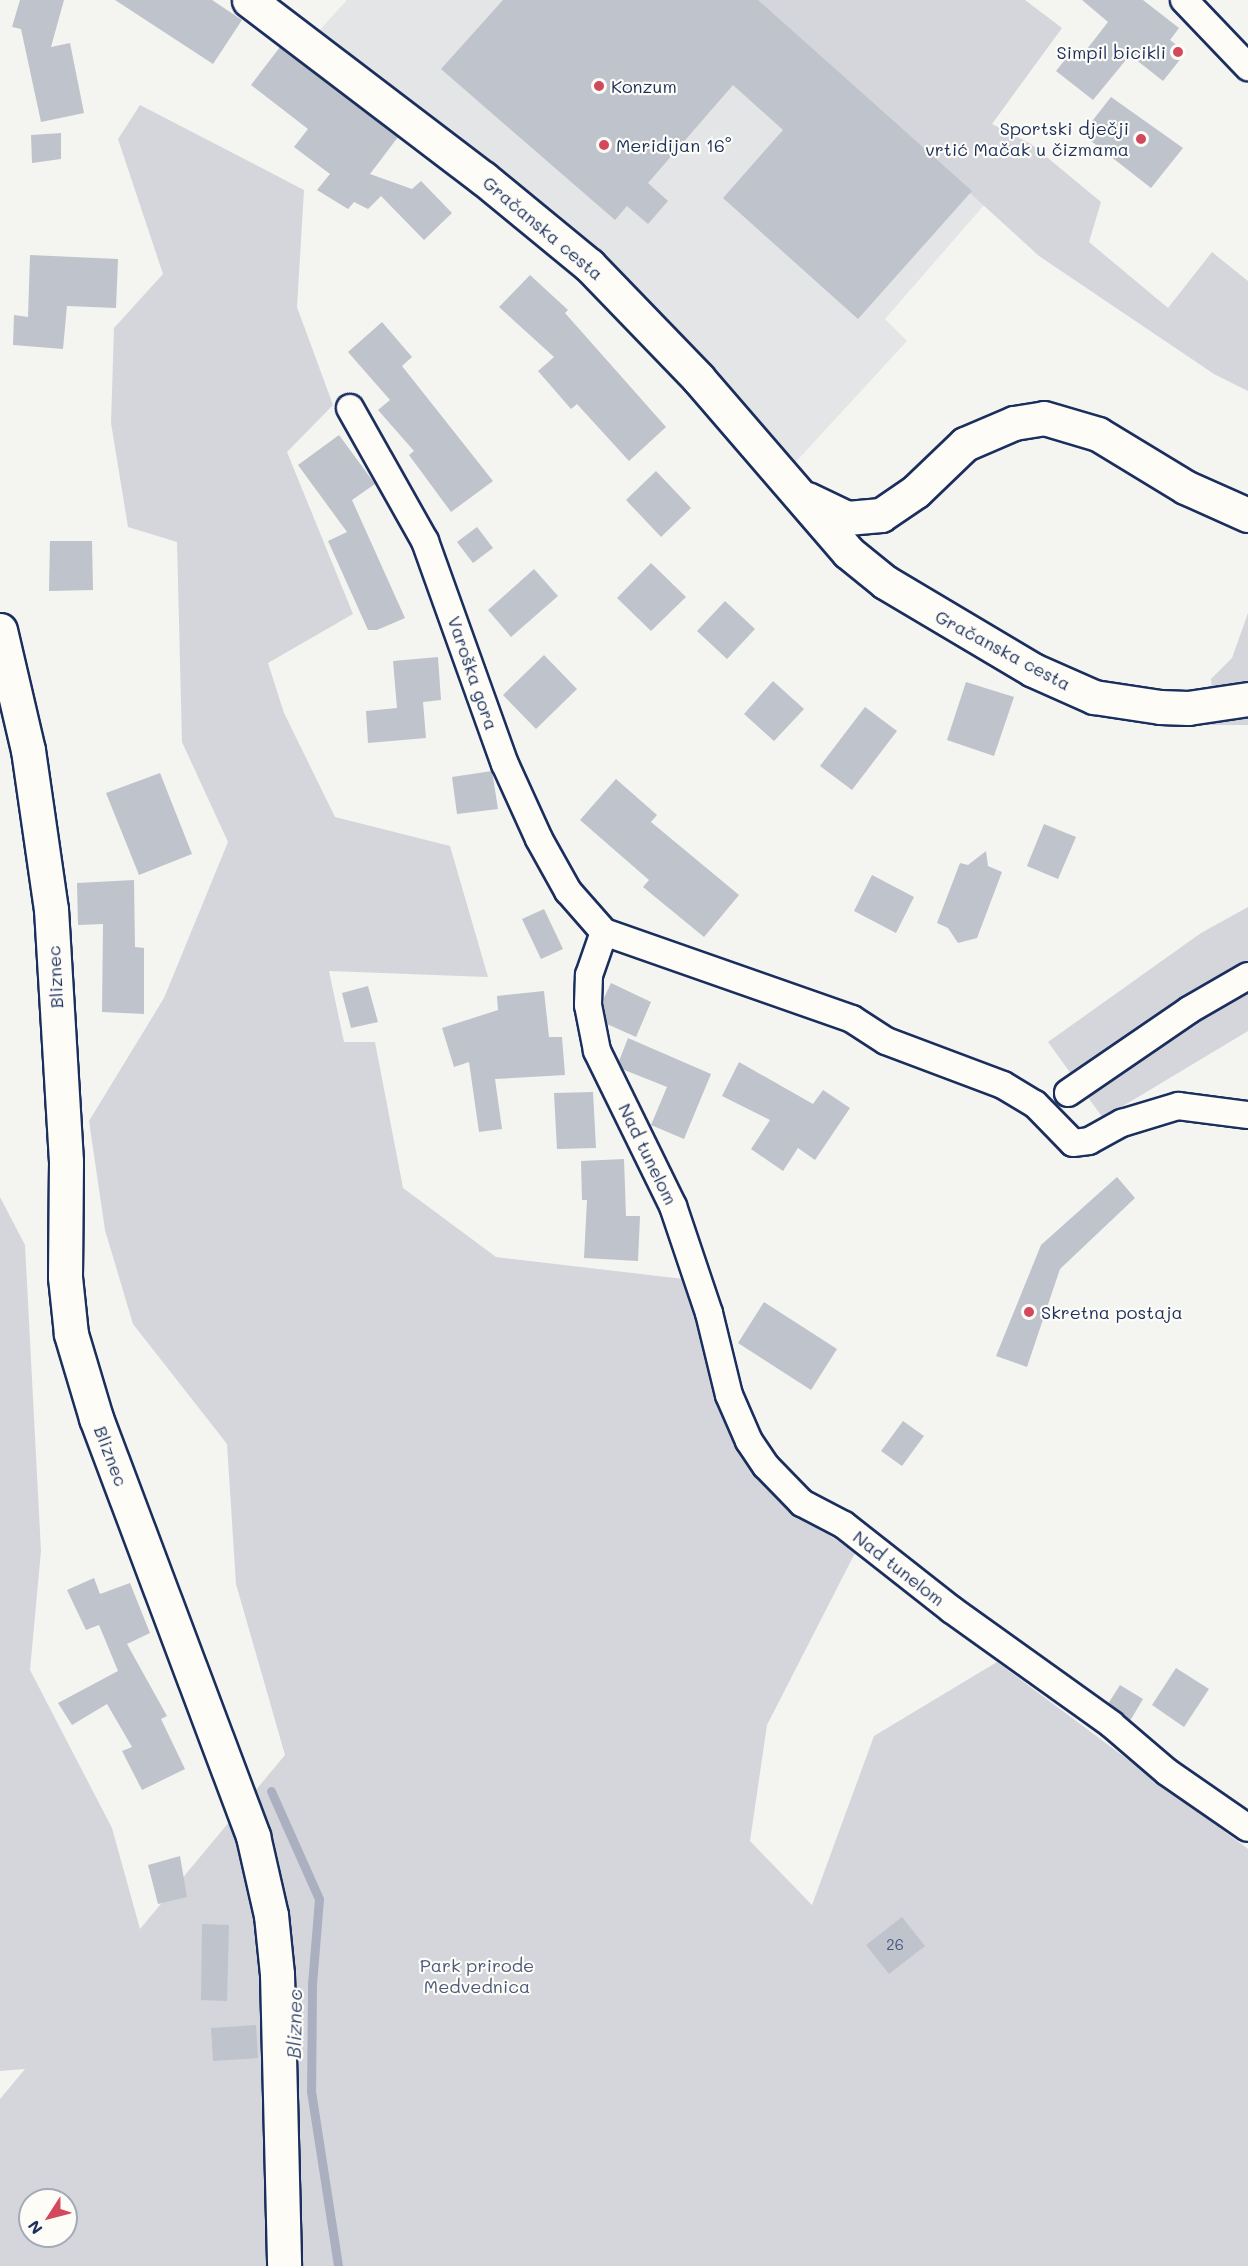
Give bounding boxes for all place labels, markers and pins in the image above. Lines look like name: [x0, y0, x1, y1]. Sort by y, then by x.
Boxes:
place label: Simpil bicikli: [1056, 41, 1166, 63]
marker: Simpil bicikli: [1171, 45, 1185, 59]
place label: Konzum: [611, 75, 677, 97]
marker: Konzum: [592, 79, 606, 93]
place label: Sportski dječji vrtić Mačak u čizmama: [925, 118, 1129, 160]
marker: Sportski dječji vrtić Mačak u čizmama: [1134, 132, 1148, 146]
place label: Meridijan 16°: [616, 134, 732, 156]
marker: Meridijan 16°: [597, 138, 611, 152]
place label: Skretna postaja: [1041, 1301, 1183, 1323]
marker: Skretna postaja: [1022, 1305, 1036, 1319]

